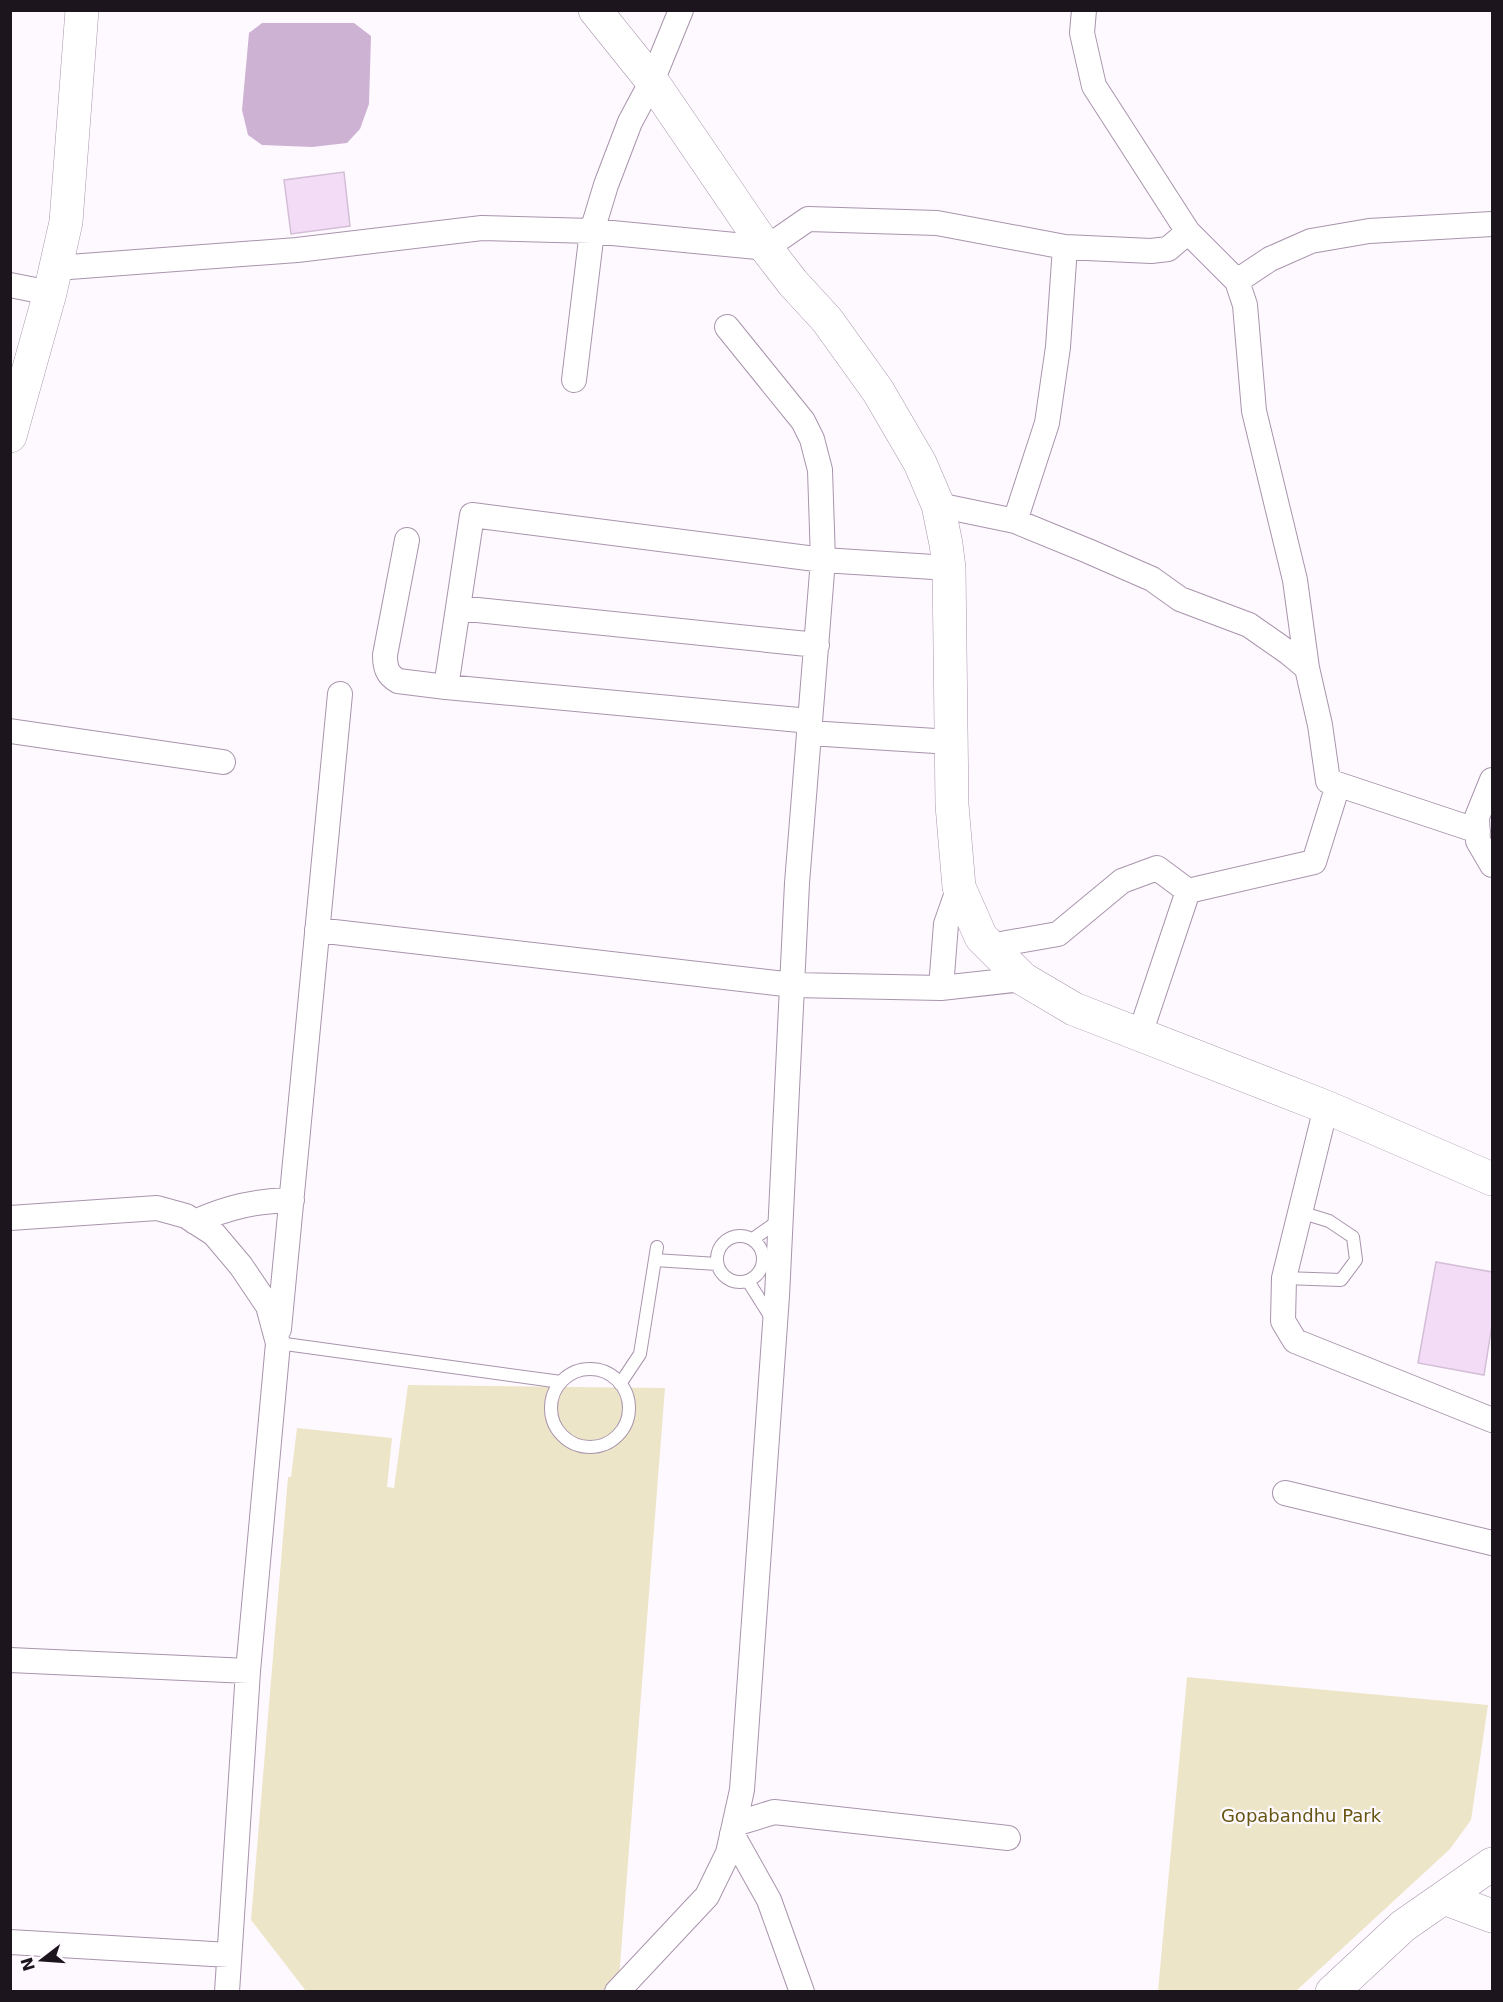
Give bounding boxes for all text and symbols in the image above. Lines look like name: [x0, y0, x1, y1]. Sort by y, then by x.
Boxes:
park label: Gopabandhu Park: [1221, 1805, 1382, 1826]
north arrow: [12, 1930, 72, 1990]
text: N: [17, 1955, 39, 1973]

